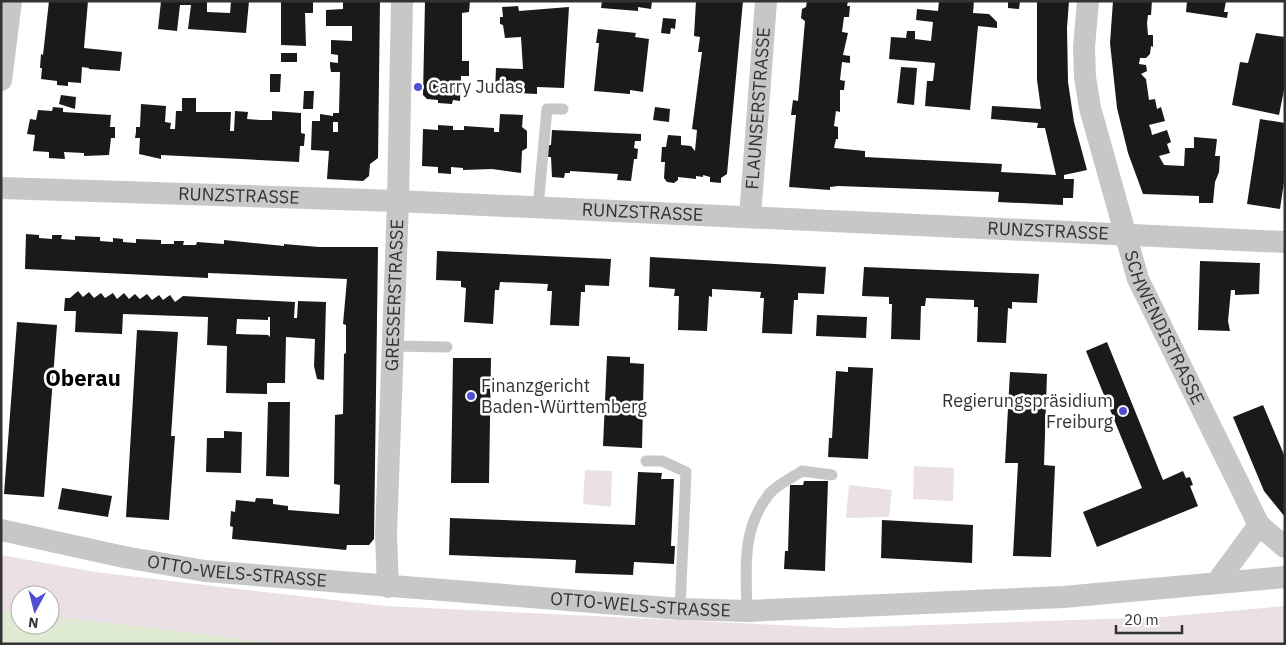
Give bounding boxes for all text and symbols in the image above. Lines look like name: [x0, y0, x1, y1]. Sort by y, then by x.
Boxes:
street label: FLAUNSERSTRASSE: [740, 26, 775, 190]
place label: Carry Judas: [428, 75, 524, 98]
marker: Carry Judas: [412, 81, 424, 93]
street label: RUNZSTRASSE: [178, 182, 300, 209]
street label: RUNZSTRASSE: [581, 198, 704, 226]
street label: RUNZSTRASSE: [987, 216, 1109, 245]
street label: GRESSERSTRASSE: [380, 219, 408, 372]
street label: SCHWENDISTRASSE: [1120, 248, 1210, 408]
district label: Oberau: [45, 363, 121, 392]
place label: Finanzgericht Baden-Württemberg: [481, 374, 647, 418]
place label: Regierungspräsidium Freiburg: [942, 389, 1113, 433]
marker: Finanzgericht Baden-Württemberg: [465, 390, 477, 402]
marker: Regierungspräsidium Freiburg: [1117, 405, 1129, 417]
street label: OTTO-WELS-STRASSE: [145, 549, 328, 592]
north arrow: [10, 585, 60, 635]
street label: OTTO-WELS-STRASSE: [549, 587, 731, 622]
scale bar: [1116, 602, 1182, 634]
text: 20 m: [1124, 610, 1159, 629]
text: N: [27, 613, 40, 632]

